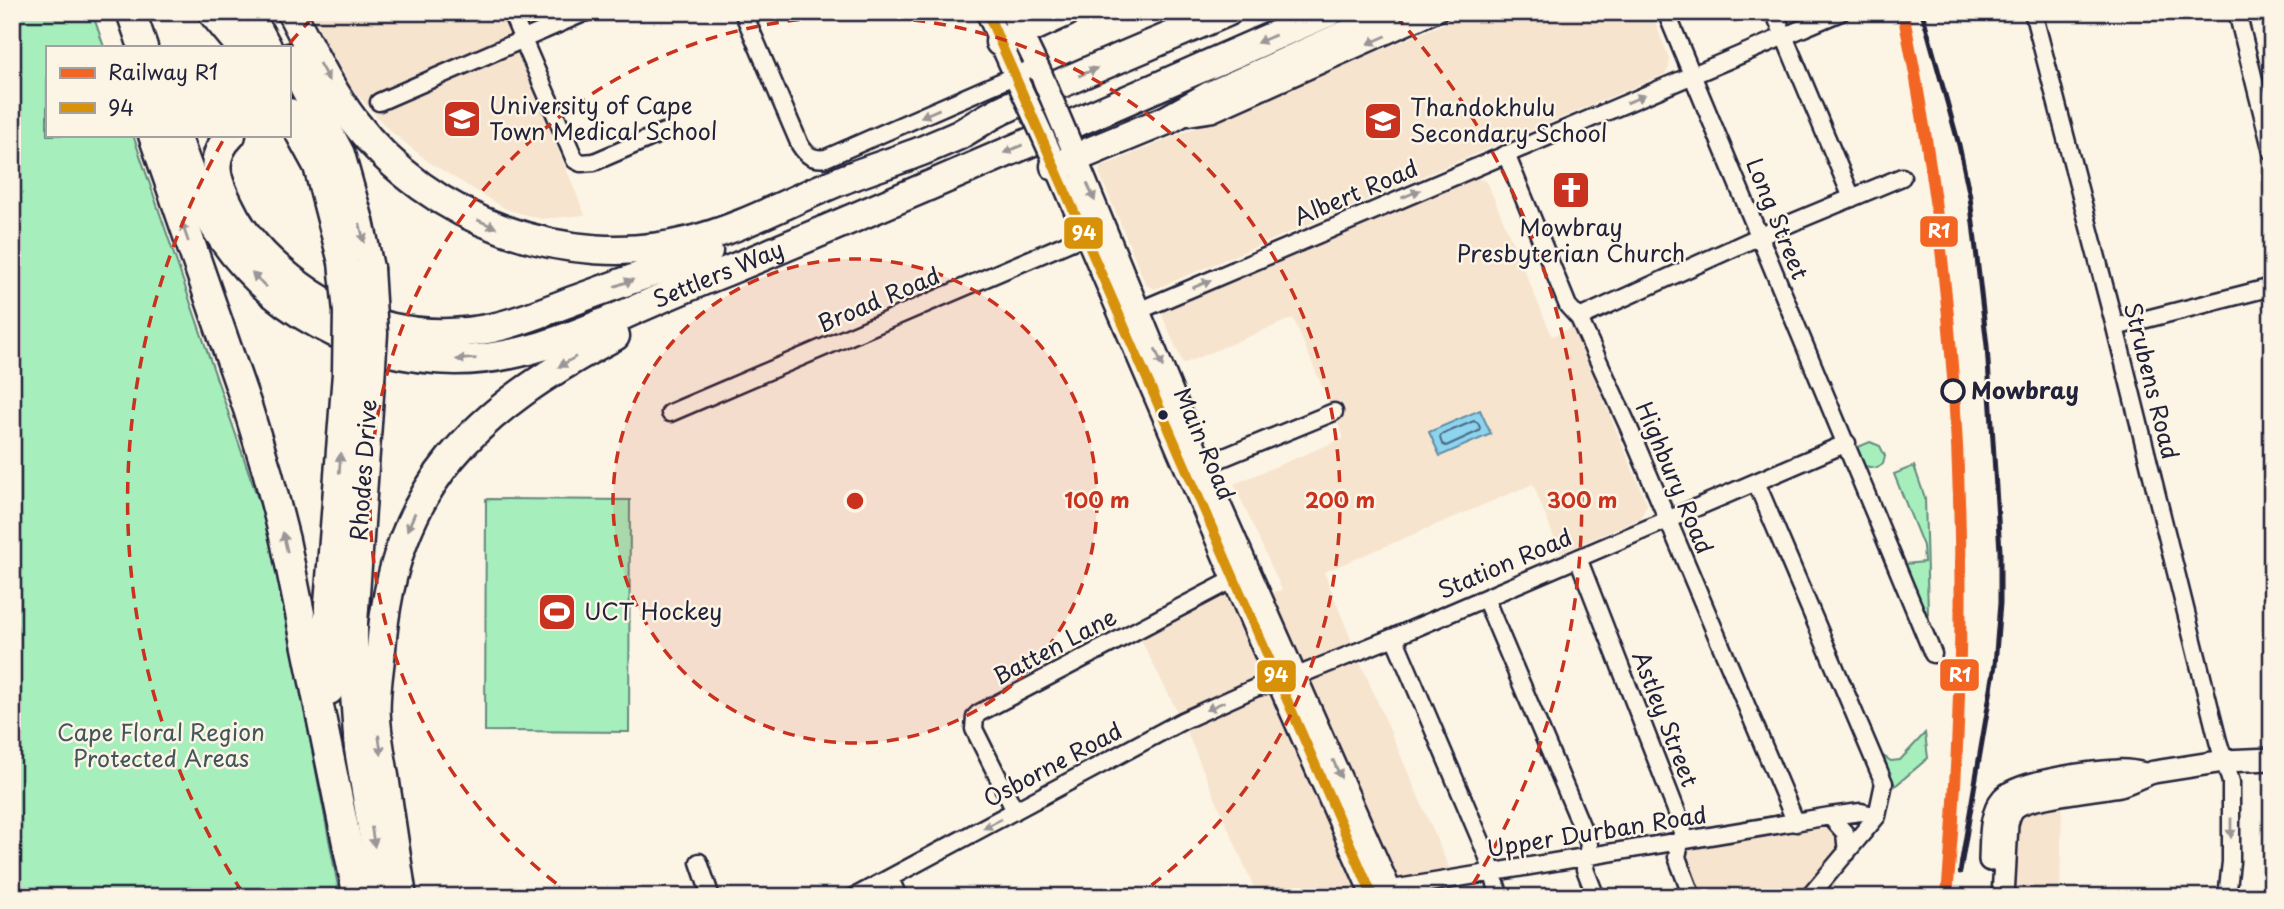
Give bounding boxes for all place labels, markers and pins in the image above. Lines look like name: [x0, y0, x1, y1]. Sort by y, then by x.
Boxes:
place label: University of Cape Town Medical School: [489, 87, 717, 148]
place label: Thandokhulu Secondary School: [1410, 89, 1607, 150]
school or university icon: University of Cape Town Medical School: [441, 98, 483, 140]
school or university icon: Thandokhulu Secondary School: [1362, 100, 1404, 142]
church icon: Mowbray Presbyterian Church: [1550, 169, 1592, 211]
place label: Mowbray Presbyterian Church: [1457, 209, 1685, 270]
place label: Mowbray: [1971, 372, 2079, 407]
marker: Mowbray: [1941, 379, 1965, 403]
unlabelled marker: [1156, 408, 1170, 422]
centre of rings: [843, 489, 867, 513]
sports icon: UCT Hockey: [536, 591, 578, 633]
place label: UCT Hockey: [584, 593, 722, 628]

